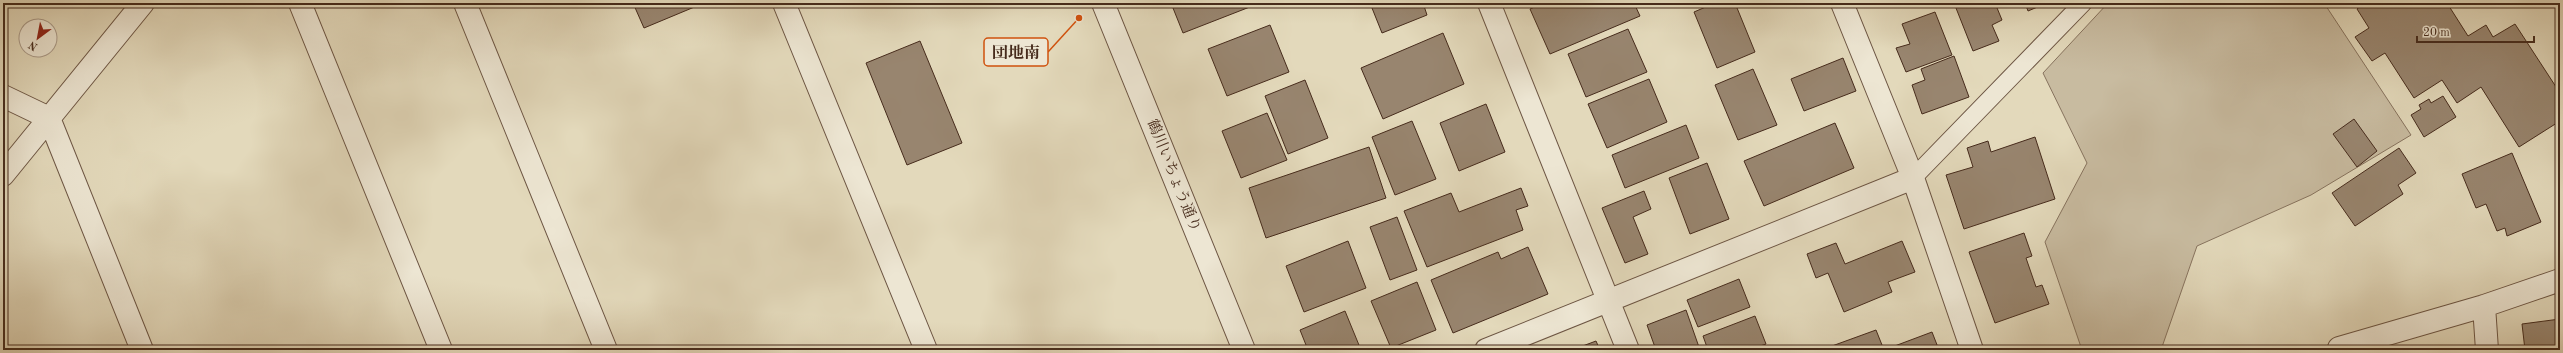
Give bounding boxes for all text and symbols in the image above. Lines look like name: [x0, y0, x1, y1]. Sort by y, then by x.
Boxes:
north arrow: [18, 18, 58, 58]
scale bar: [2417, 18, 2534, 44]
text: 20 m: [2423, 27, 2450, 39]
text: N: [27, 38, 40, 52]
callout: 団地南: [984, 38, 1048, 66]
text: 団地南: [992, 44, 1040, 62]
street label: 鶴川いちょう通り: [1144, 117, 1204, 234]

